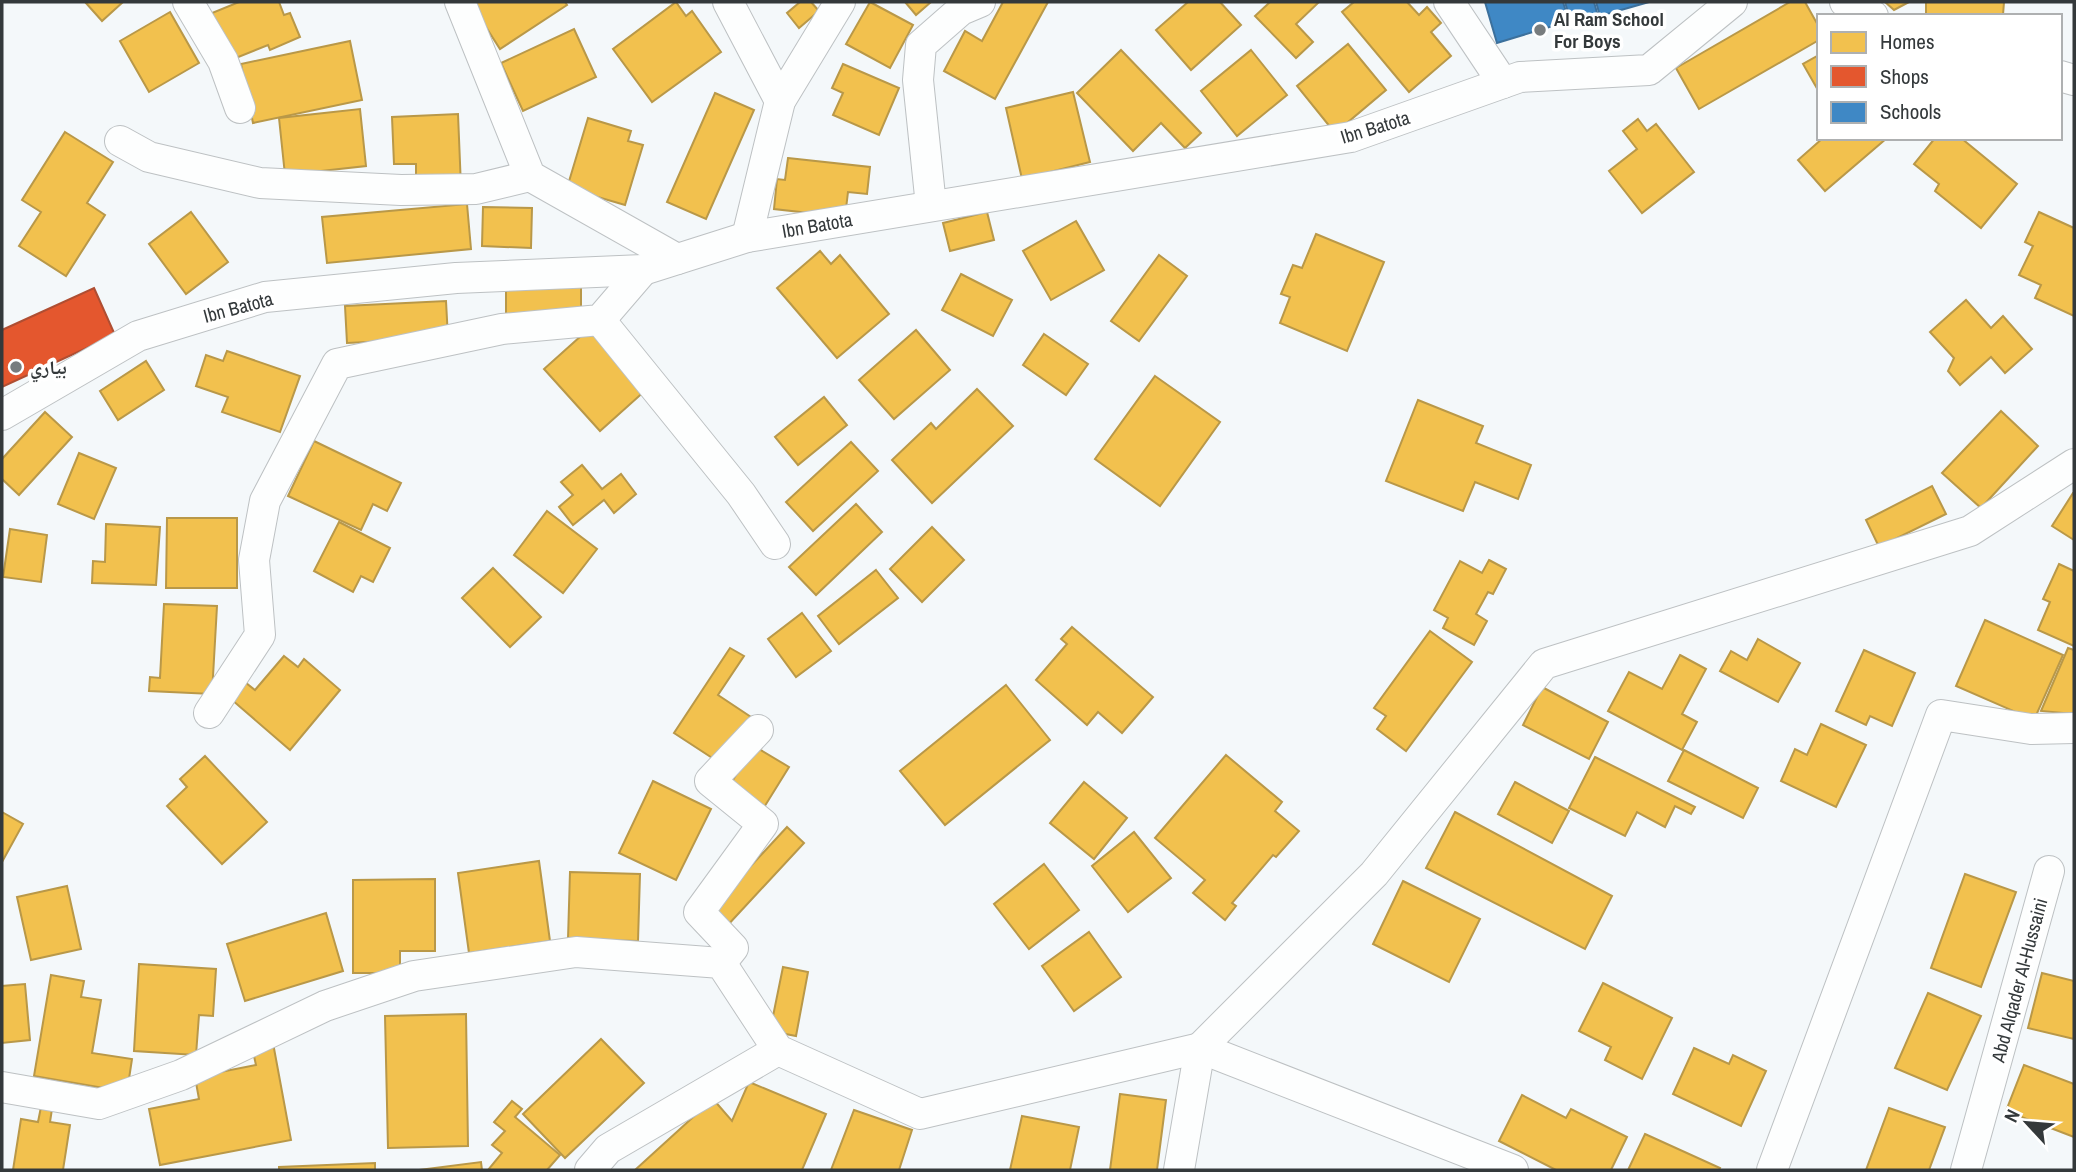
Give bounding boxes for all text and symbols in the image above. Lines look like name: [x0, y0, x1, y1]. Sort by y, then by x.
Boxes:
place label: Al Ram School For Boys: [1554, 6, 1664, 54]
legend: [1817, 14, 2062, 140]
marker: Al Ram School For Boys: [1532, 22, 1548, 38]
text: Homes: [1880, 27, 1935, 56]
text: Shops: [1880, 62, 1929, 91]
text: Schools: [1880, 97, 1941, 126]
street label: Ibn Batota: [1337, 104, 1413, 150]
street label: Ibn Batota: [780, 206, 855, 244]
street label: Ibn Batota: [200, 285, 276, 329]
place label: بياري: [30, 354, 67, 383]
marker: بياري: [8, 359, 24, 375]
street label: Abd Alqader Al-Hussaini: [1984, 895, 2053, 1066]
north arrow: [1992, 1088, 2062, 1158]
text: N: [1998, 1105, 2026, 1126]

